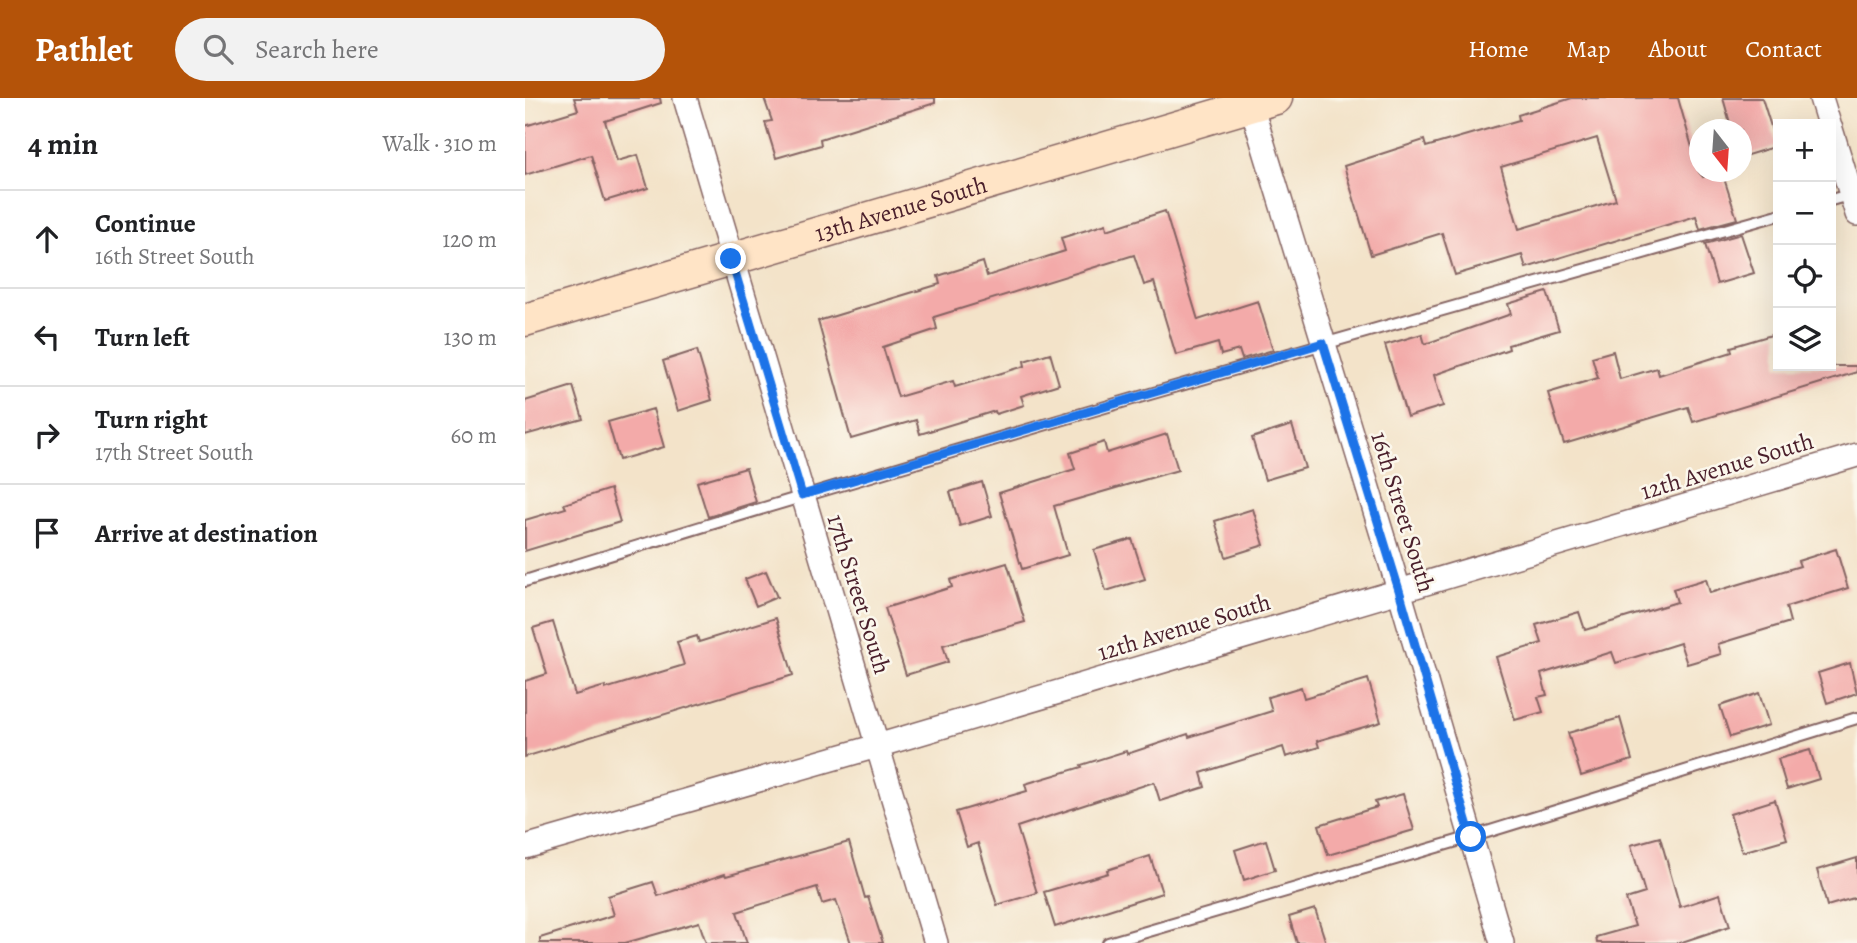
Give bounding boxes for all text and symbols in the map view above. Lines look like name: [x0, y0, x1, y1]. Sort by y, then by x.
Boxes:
search box: [175, 18, 665, 81]
text: Pathlet: [35, 27, 133, 72]
icon: search: [199, 30, 237, 68]
text: Search here: [255, 32, 379, 67]
text: Home: [1468, 33, 1529, 65]
text: Map: [1567, 33, 1611, 65]
text: About: [1649, 33, 1707, 65]
text: Contact: [1745, 33, 1822, 65]
north arrow: [1689, 119, 1752, 182]
map controls: [1773, 119, 1836, 371]
button: +: [1773, 119, 1836, 182]
text: 4 min: [28, 124, 98, 164]
text: Walk · 310 m: [383, 128, 497, 159]
street label: 13th Avenue South: [811, 168, 991, 249]
button: −: [1773, 182, 1836, 245]
text: Continue: [95, 206, 196, 241]
icon: ahead: [28, 220, 66, 258]
text: 120 m: [442, 224, 497, 255]
text: 16th Street South: [95, 241, 255, 272]
route end: [715, 243, 746, 274]
button: locate: [1773, 245, 1836, 308]
button: layers: [1773, 308, 1836, 371]
icon: left: [28, 318, 66, 356]
text: Turn left: [95, 320, 190, 355]
text: 130 m: [444, 322, 497, 353]
text: Turn right: [95, 402, 208, 437]
icon: right: [28, 416, 66, 454]
text: 60 m: [450, 420, 497, 451]
street label: 12th Avenue South: [1637, 424, 1818, 508]
street label: 16th Street South: [1363, 428, 1443, 596]
text: 17th Street South: [95, 437, 254, 468]
street label: 17th Street South: [820, 510, 899, 678]
icon: arrive: [28, 514, 66, 552]
text: Arrive at destination: [95, 516, 318, 551]
street label: 12th Avenue South: [1094, 585, 1275, 669]
route start: [1455, 821, 1486, 852]

